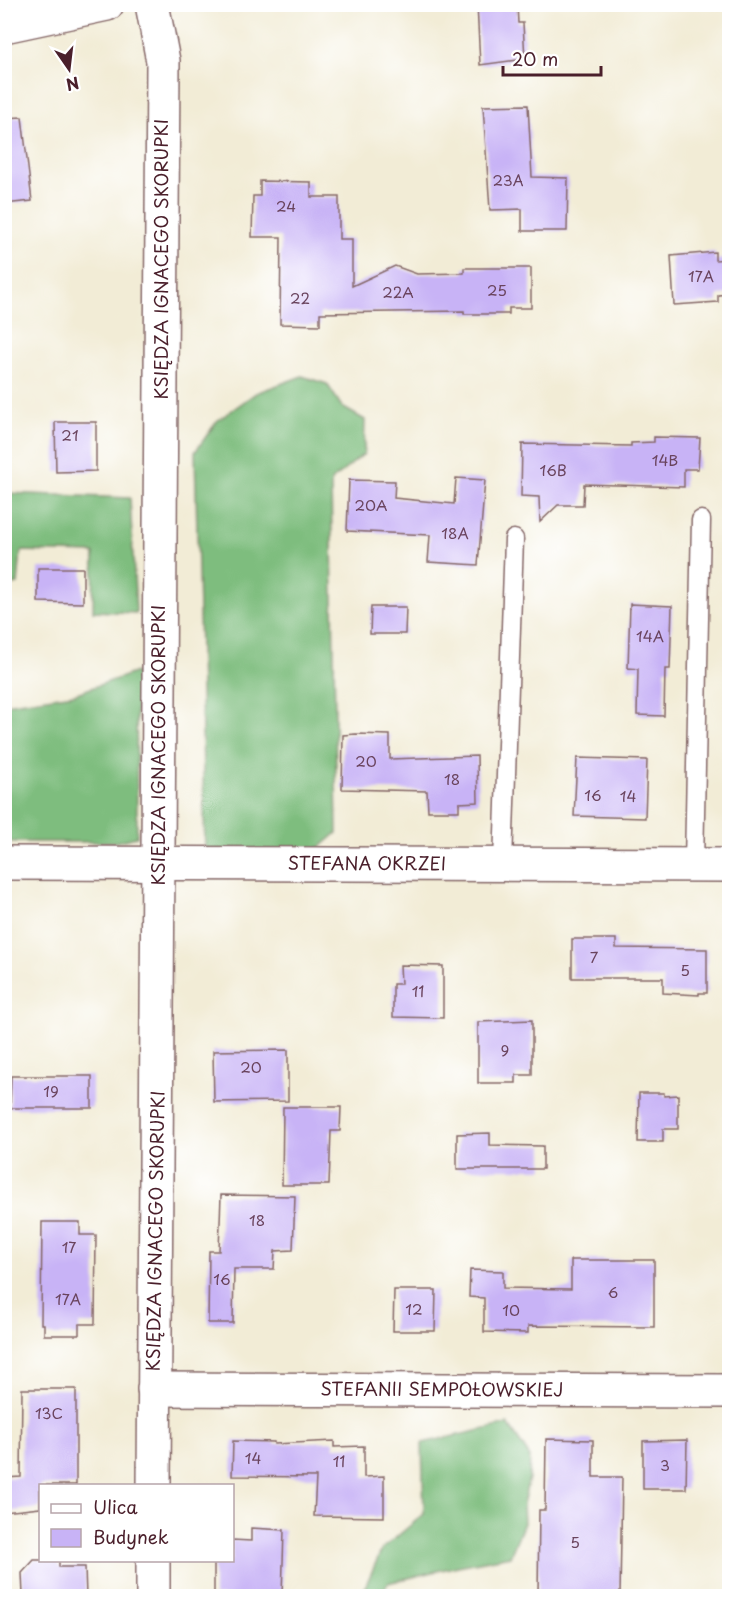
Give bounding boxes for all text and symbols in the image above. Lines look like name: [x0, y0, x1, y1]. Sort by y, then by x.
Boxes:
north arrow: [39, 39, 99, 99]
scale bar: [503, 39, 600, 77]
text: 20 m: [512, 45, 558, 72]
text: N: [64, 71, 82, 98]
street label: KSIĘDZA IGNACEGO SKORUPKI: [147, 119, 174, 399]
house number: 23A: [492, 168, 524, 191]
house number: 24: [276, 194, 296, 217]
house number: 17A: [688, 264, 714, 287]
house number: 25: [487, 278, 507, 301]
house number: 22A: [382, 280, 414, 303]
house number: 22: [290, 286, 310, 309]
house number: 21: [61, 423, 79, 446]
house number: 14B: [652, 448, 678, 471]
house number: 16B: [539, 458, 567, 481]
house number: 20A: [355, 493, 387, 516]
house number: 18A: [441, 521, 469, 544]
street label: KSIĘDZA IGNACEGO SKORUPKI: [144, 605, 171, 885]
house number: 14A: [636, 624, 664, 647]
house number: 20: [355, 749, 377, 772]
house number: 18: [444, 767, 460, 790]
house number: 16: [584, 783, 602, 806]
house number: 14: [620, 784, 636, 807]
street label: STEFANA OKRZEI: [288, 849, 446, 876]
house number: 7: [590, 945, 599, 968]
house number: 5: [680, 958, 690, 981]
house number: 11: [412, 979, 424, 1002]
house number: 9: [501, 1038, 509, 1061]
house number: 20: [240, 1055, 262, 1078]
house number: 19: [43, 1079, 59, 1102]
street label: KSIĘDZA IGNACEGO SKORUPKI: [139, 1090, 170, 1372]
house number: 18: [249, 1208, 265, 1231]
house number: 17: [62, 1235, 76, 1258]
house number: 16: [213, 1267, 231, 1290]
house number: 6: [608, 1280, 618, 1303]
house number: 17A: [55, 1287, 81, 1310]
house number: 12: [405, 1297, 423, 1320]
house number: 10: [502, 1298, 520, 1321]
street label: STEFANII SEMPOŁOWSKIEJ: [320, 1375, 564, 1402]
house number: 13C: [35, 1401, 63, 1424]
house number: 14: [245, 1446, 261, 1469]
house number: 11: [333, 1449, 345, 1472]
house number: 3: [660, 1453, 670, 1476]
legend: [39, 1484, 234, 1562]
text: Ulica: [93, 1493, 138, 1520]
text: Budynek: [93, 1523, 169, 1550]
house number: 5: [570, 1530, 580, 1553]

